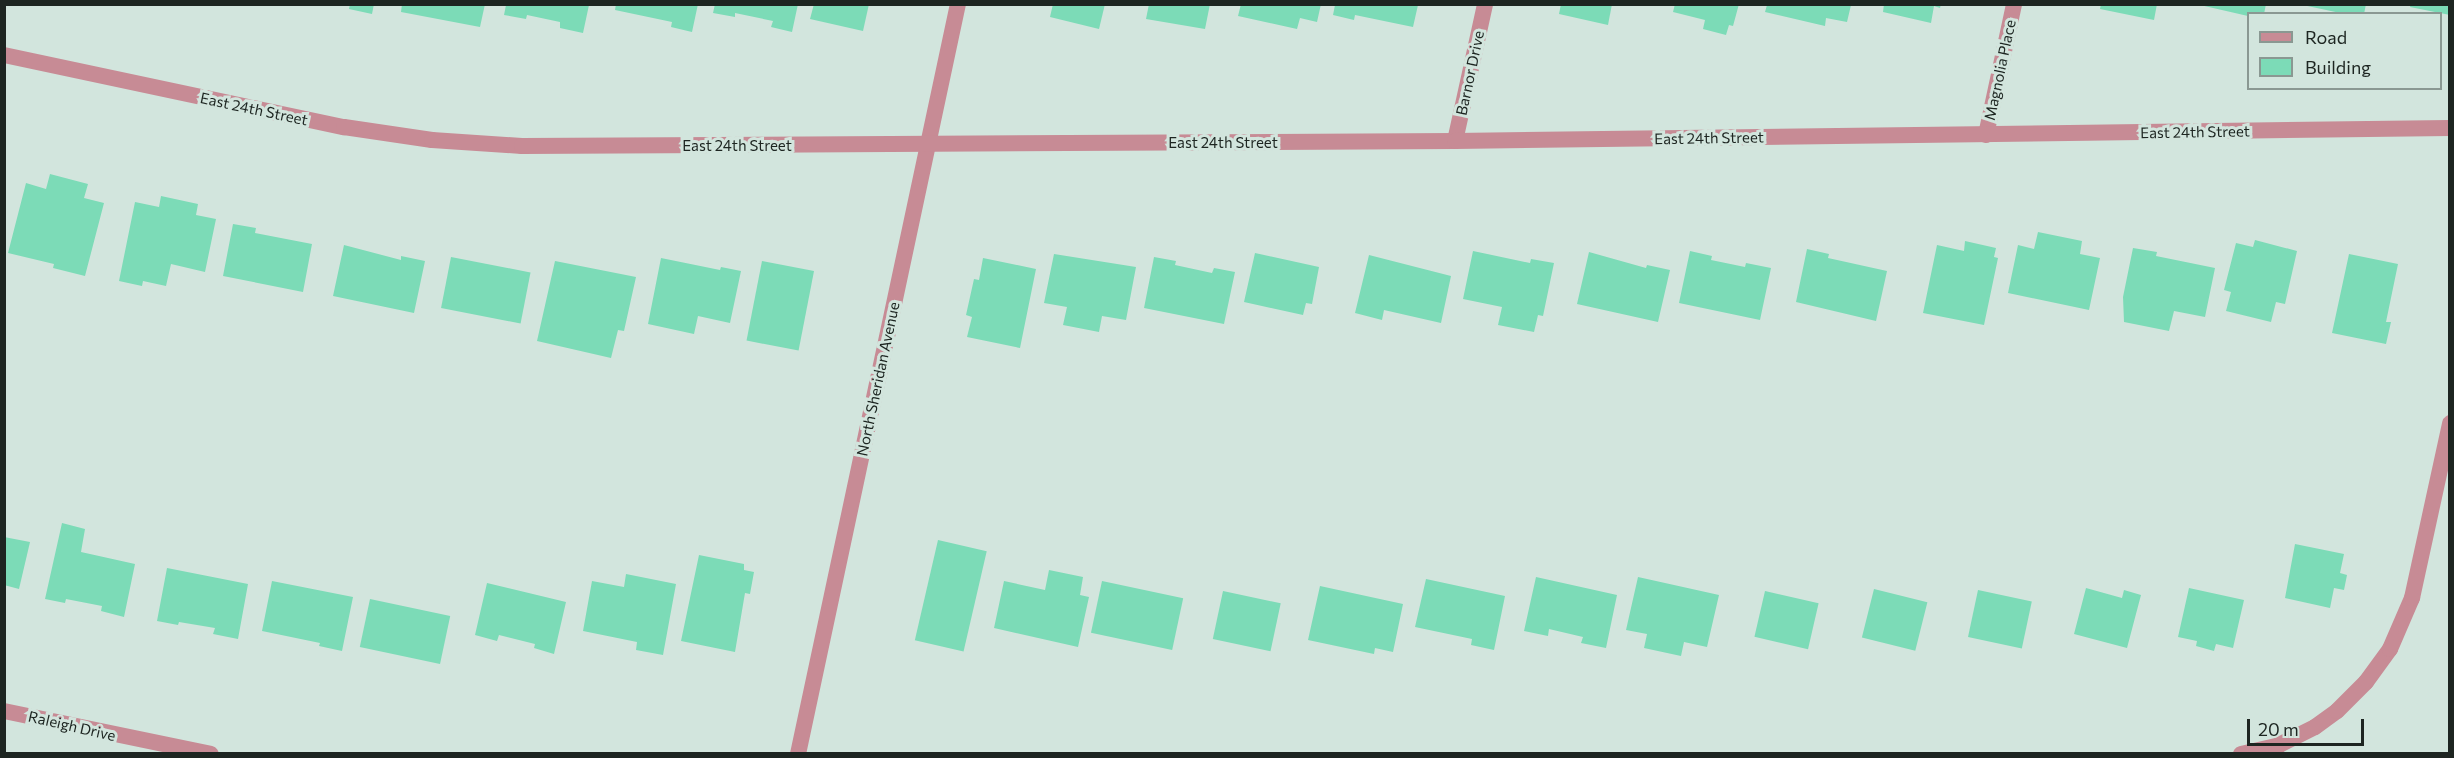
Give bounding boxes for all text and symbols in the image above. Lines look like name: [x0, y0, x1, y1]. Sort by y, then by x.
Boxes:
legend: [2247, 12, 2442, 90]
street label: Magnolia Place: [1981, 18, 2019, 122]
text: Road: [2305, 26, 2347, 48]
street label: Barnor Drive: [1452, 29, 1488, 117]
text: Building: [2305, 56, 2371, 78]
street label: East 24th Street: [199, 89, 309, 129]
street label: East 24th Street: [2140, 122, 2250, 142]
street label: East 24th Street: [1654, 128, 1764, 148]
street label: East 24th Street: [1168, 134, 1278, 152]
street label: East 24th Street: [682, 137, 792, 155]
street label: North Sheridan Avenue: [853, 300, 903, 458]
street label: Raleigh Drive: [26, 707, 118, 745]
scale bar: [2250, 707, 2367, 745]
text: 20 m: [2258, 718, 2299, 740]

